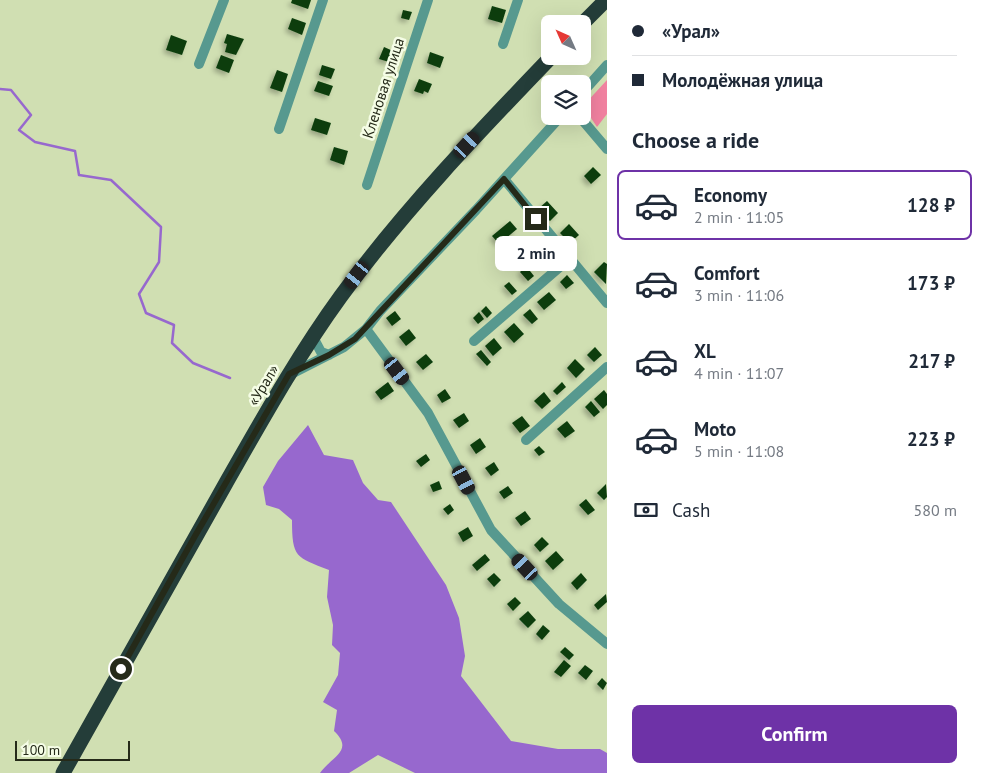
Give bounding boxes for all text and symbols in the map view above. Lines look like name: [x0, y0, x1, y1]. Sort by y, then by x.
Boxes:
north arrow: [541, 15, 591, 65]
map controls: [541, 15, 591, 125]
text: «Урал»: [662, 19, 720, 43]
street label: Кленовая улица: [358, 35, 408, 141]
text: Молодёжная улица: [662, 68, 823, 92]
button: layers: [541, 75, 591, 125]
text: Choose a ride: [632, 126, 759, 154]
car: [451, 129, 482, 161]
icon: car: [634, 183, 679, 228]
text: Economy: [694, 183, 767, 207]
text: 128 ₽: [907, 193, 955, 217]
text: 2 min · 11:05: [694, 207, 784, 227]
route end: [525, 208, 547, 230]
callout: 2 min: [495, 236, 577, 272]
text: 2 min: [516, 243, 556, 263]
car: [341, 259, 372, 291]
icon: car: [634, 261, 679, 306]
text: Comfort: [694, 261, 760, 285]
text: 173 ₽: [907, 271, 955, 295]
text: 3 min · 11:06: [694, 285, 784, 305]
icon: car: [634, 339, 679, 384]
text: XL: [694, 339, 716, 363]
text: 217 ₽: [908, 349, 955, 373]
car: [381, 355, 412, 387]
street label: «Урал»: [243, 361, 283, 409]
text: 4 min · 11:07: [694, 363, 784, 383]
icon: car: [634, 417, 679, 462]
text: Moto: [694, 417, 736, 441]
text: 223 ₽: [907, 427, 955, 451]
text: 5 min · 11:08: [694, 441, 784, 461]
car: [450, 463, 477, 497]
icon: cash: [632, 496, 660, 524]
text: Cash: [672, 498, 710, 522]
text: 580 m: [914, 500, 957, 520]
car: [509, 551, 540, 583]
route start: [110, 658, 132, 680]
button: Confirm: [632, 705, 957, 763]
scale bar: [15, 738, 130, 761]
text: 100 m: [22, 741, 60, 759]

